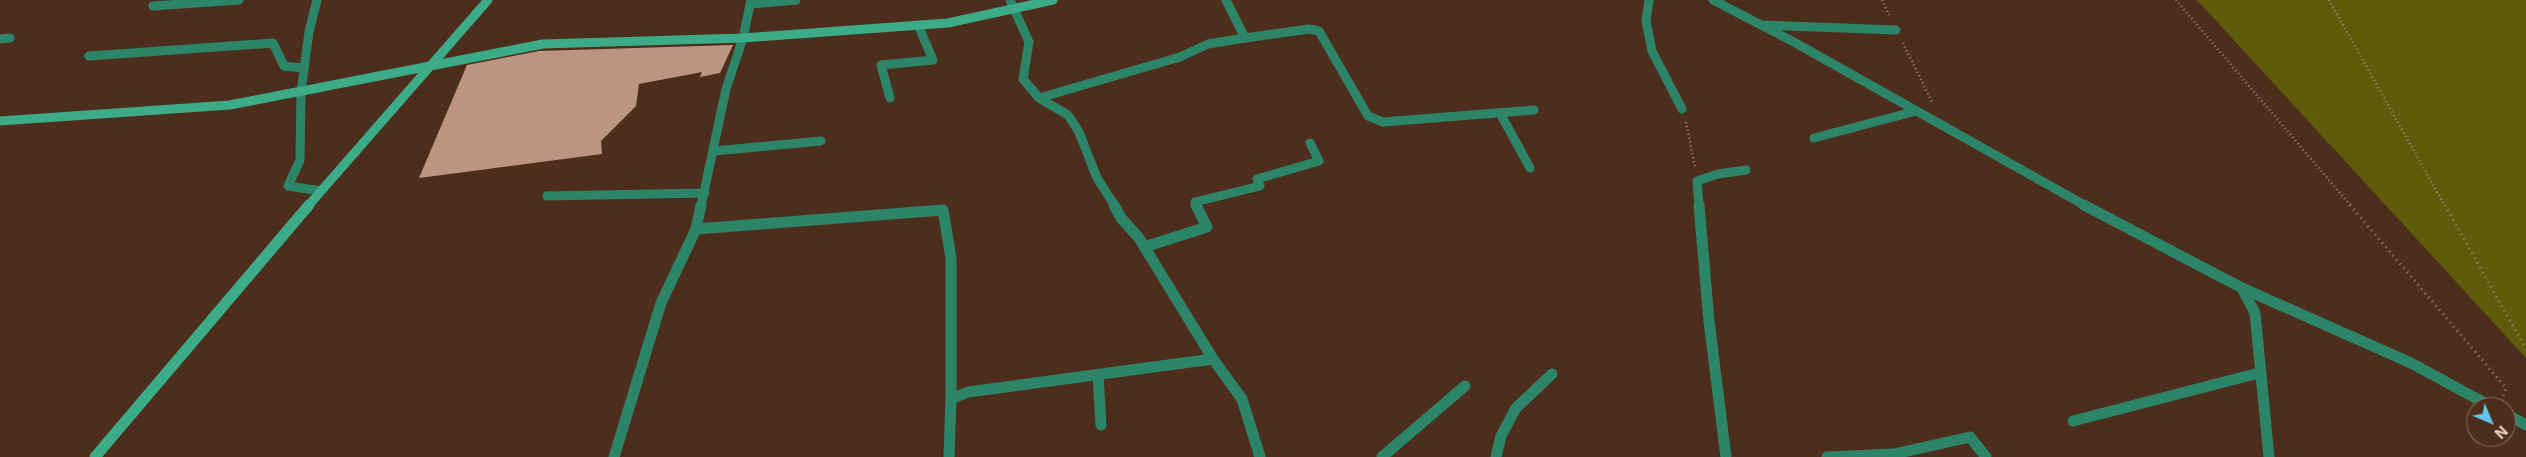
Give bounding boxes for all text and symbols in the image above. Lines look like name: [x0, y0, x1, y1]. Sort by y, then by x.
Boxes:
north arrow: [2466, 397, 2516, 447]
text: N: [2491, 422, 2511, 442]

